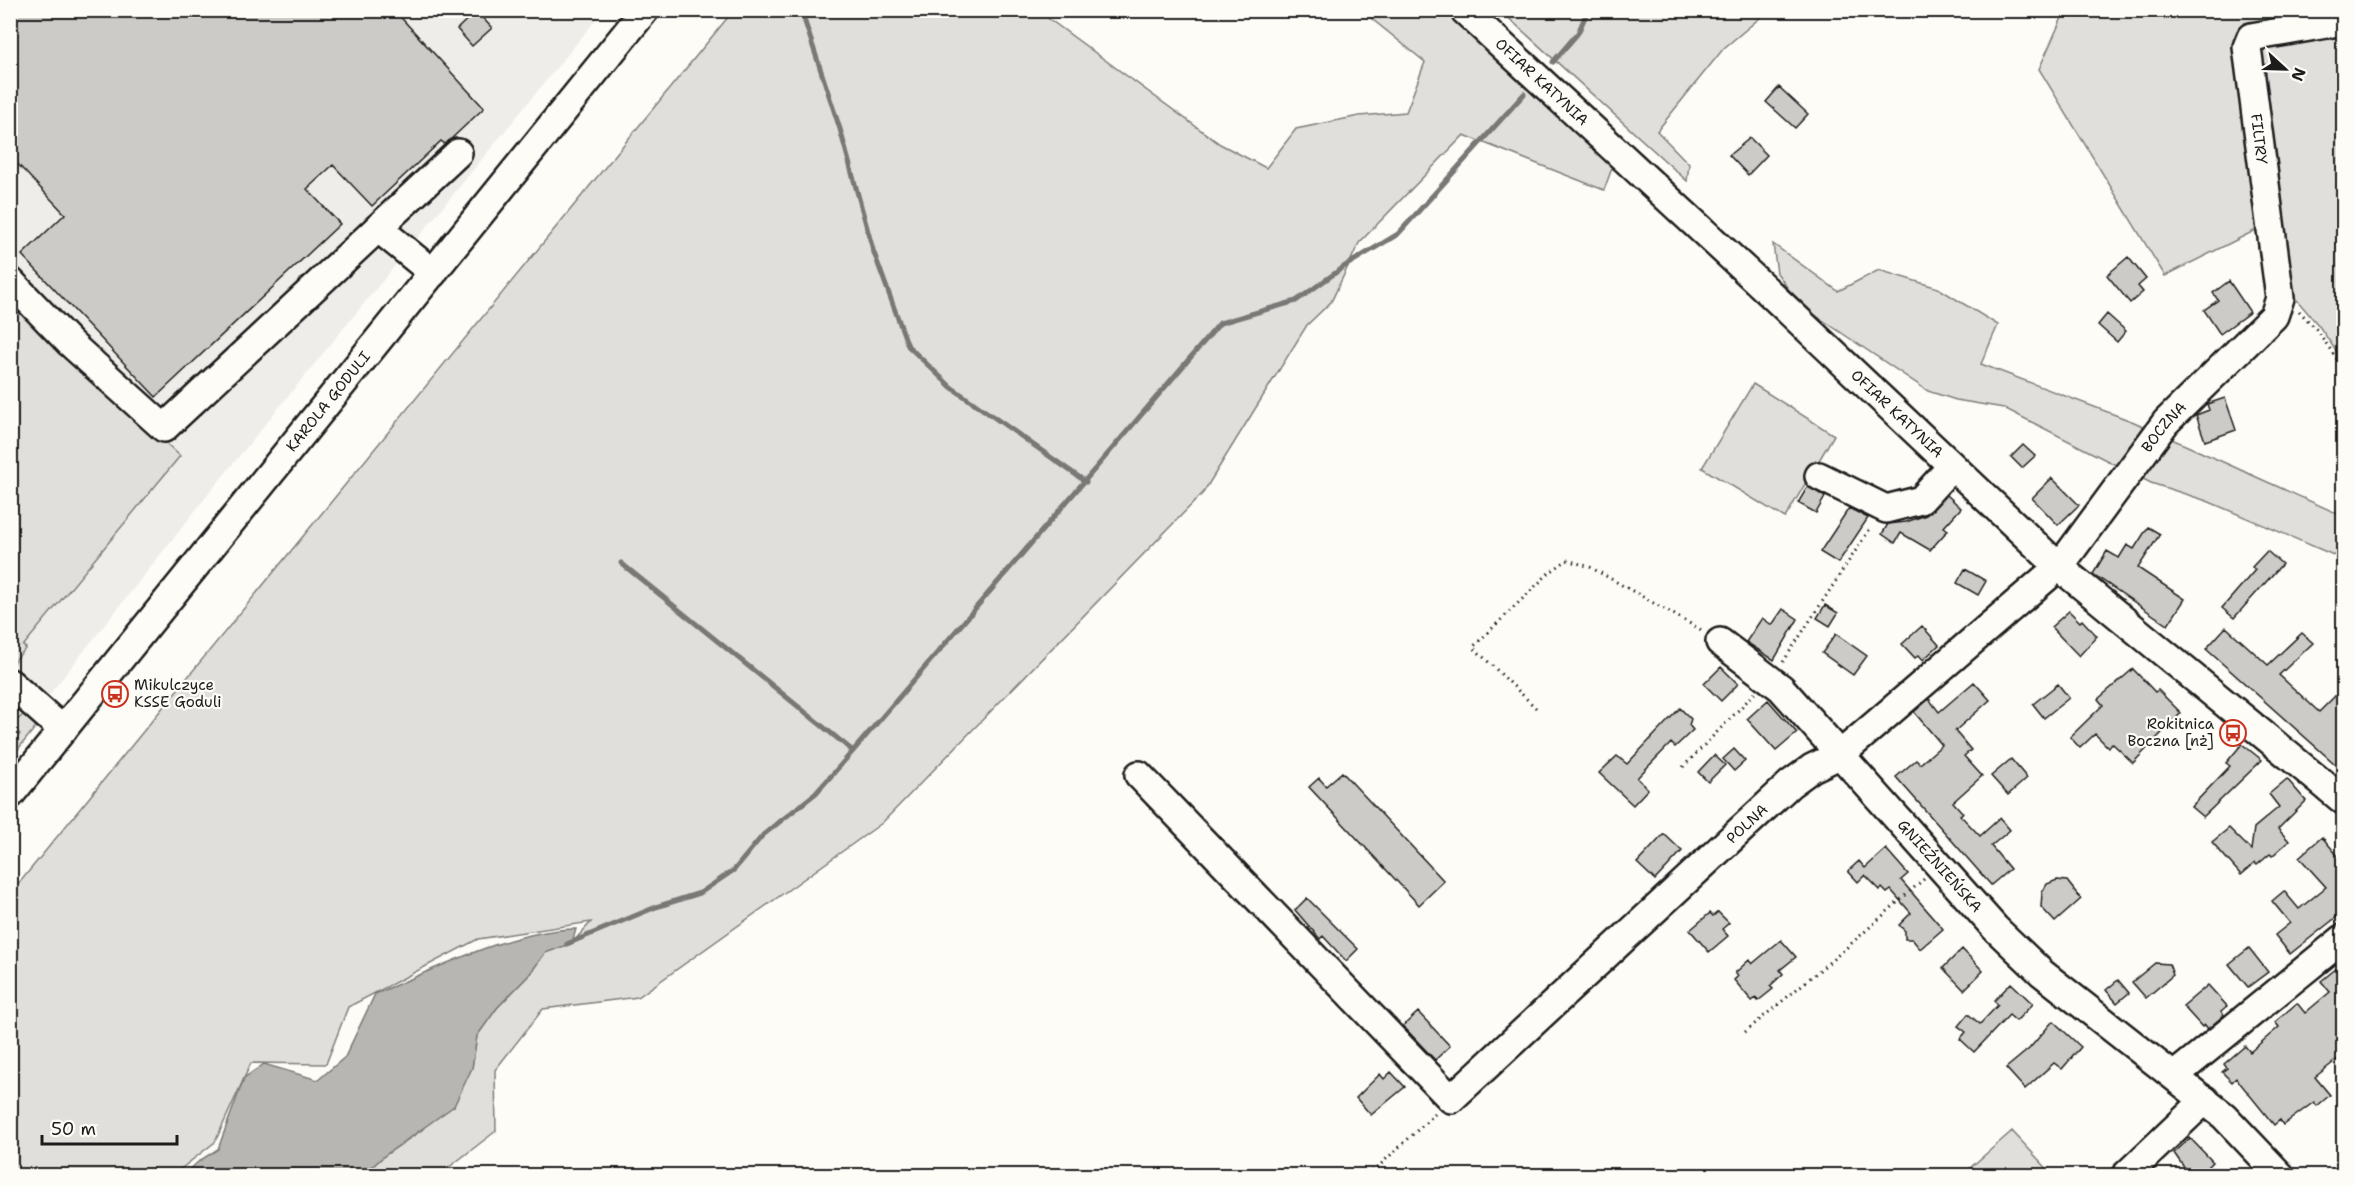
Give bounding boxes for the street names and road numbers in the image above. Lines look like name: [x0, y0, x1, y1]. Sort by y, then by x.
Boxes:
street label: OFIAR KATYNIA: [1491, 34, 1593, 130]
street label: FILTRY: [2246, 112, 2272, 166]
street label: KAROLA GODULI: [282, 347, 375, 456]
street label: OFIAR KATYNIA: [1847, 365, 1948, 462]
street label: BOCZNA: [2137, 397, 2191, 456]
street label: POLNA: [1722, 800, 1772, 848]
street label: GNIEŹNIEŃSKA: [1893, 815, 1987, 917]

